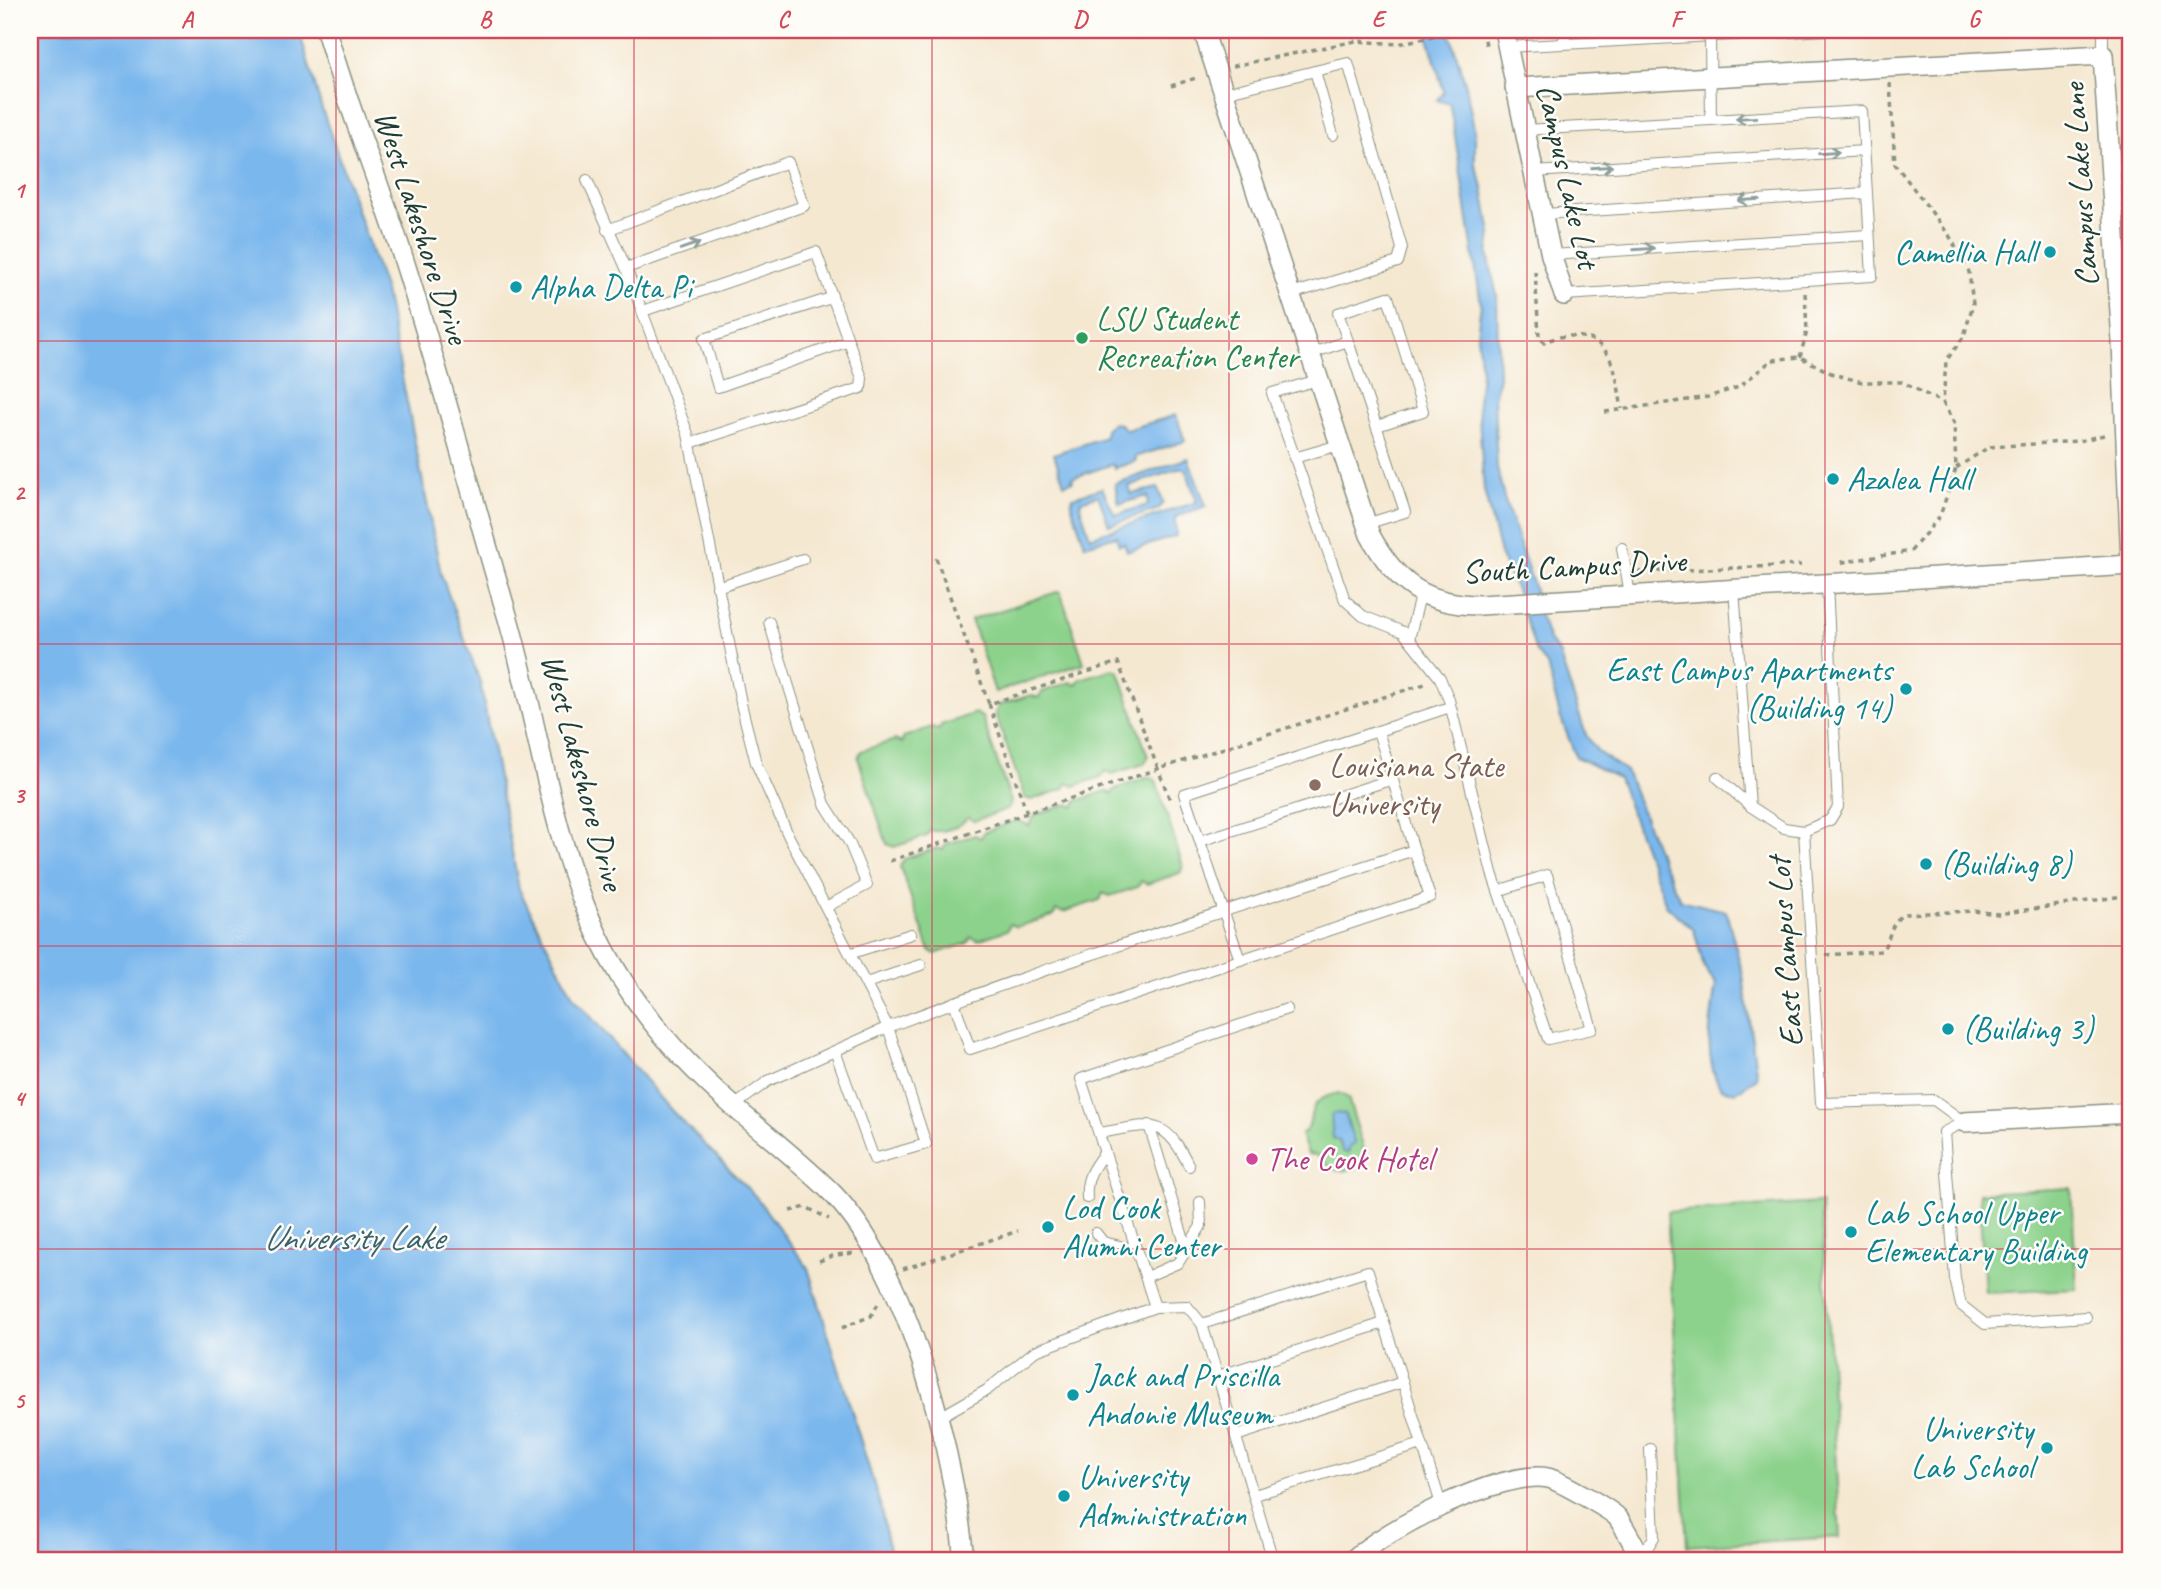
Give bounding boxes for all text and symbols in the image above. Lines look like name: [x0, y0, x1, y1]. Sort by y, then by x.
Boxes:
text: A: [181, 5, 195, 34]
text: B: [479, 5, 493, 34]
text: C: [778, 5, 792, 34]
text: D: [1073, 5, 1089, 34]
text: E: [1372, 5, 1388, 34]
text: F: [1671, 5, 1687, 34]
text: G: [1968, 5, 1983, 34]
street label: Campus Lake Lot: [1526, 80, 1610, 275]
street label: Campus Lake Lane: [2052, 80, 2108, 288]
street label: West Lakeshore Drive: [365, 105, 480, 351]
one-way arrow: [1735, 111, 1758, 124]
one-way arrow: [1818, 146, 1840, 159]
one-way arrow: [1590, 161, 1613, 174]
text: 1: [14, 176, 27, 205]
one-way arrow: [1738, 194, 1761, 207]
place label: Camellia Hall: [1894, 231, 2041, 273]
one-way arrow: [679, 239, 701, 251]
one-way arrow: [1632, 242, 1655, 255]
marker: Camellia Hall: [2042, 244, 2058, 260]
place label: Alpha Delta Pi: [530, 266, 695, 308]
marker: Alpha Delta Pi: [508, 279, 524, 295]
place label: LSU Student Recreation Center: [1096, 298, 1301, 378]
marker: LSU Student Recreation Center: [1074, 330, 1090, 346]
place label: Azalea Hall: [1847, 458, 1976, 500]
marker: Azalea Hall: [1825, 471, 1841, 487]
text: 2: [14, 478, 27, 507]
street label: South Campus Drive: [1461, 539, 1689, 593]
street label: West Lakeshore Drive: [531, 649, 635, 897]
place label: East Campus Apartments (Building 14): [1606, 649, 1895, 729]
marker: East Campus Apartments (Building 14): [1898, 681, 1914, 697]
place label: Louisiana State University: [1329, 745, 1505, 825]
marker: Louisiana State University: [1307, 777, 1323, 793]
text: 3: [14, 781, 27, 810]
place label: (Building 8): [1940, 843, 2074, 885]
street label: East Campus Lot: [1757, 852, 1813, 1048]
marker: (Building 8): [1918, 856, 1934, 872]
place label: (Building 3): [1962, 1008, 2096, 1050]
marker: (Building 3): [1940, 1021, 1956, 1037]
text: 4: [14, 1084, 27, 1113]
place label: The Cook Hotel: [1266, 1138, 1438, 1180]
marker: The Cook Hotel: [1244, 1151, 1260, 1167]
place label: Lod Cook Alumni Center: [1062, 1187, 1223, 1267]
place label: Lab School Upper Elementary Building: [1865, 1192, 2088, 1272]
water label: University Lake: [263, 1215, 447, 1260]
marker: Lod Cook Alumni Center: [1040, 1219, 1056, 1235]
marker: Lab School Upper Elementary Building: [1843, 1224, 1859, 1240]
place label: Jack and Priscilla Andonie Museum: [1085, 1355, 1281, 1435]
text: 5: [14, 1386, 26, 1415]
marker: Jack and Priscilla Andonie Museum: [1065, 1387, 1081, 1403]
place label: University Lab School: [1911, 1408, 2038, 1488]
marker: University Lab School: [2039, 1440, 2055, 1456]
place label: University Administration: [1078, 1456, 1246, 1536]
marker: University Administration: [1056, 1488, 1072, 1504]

